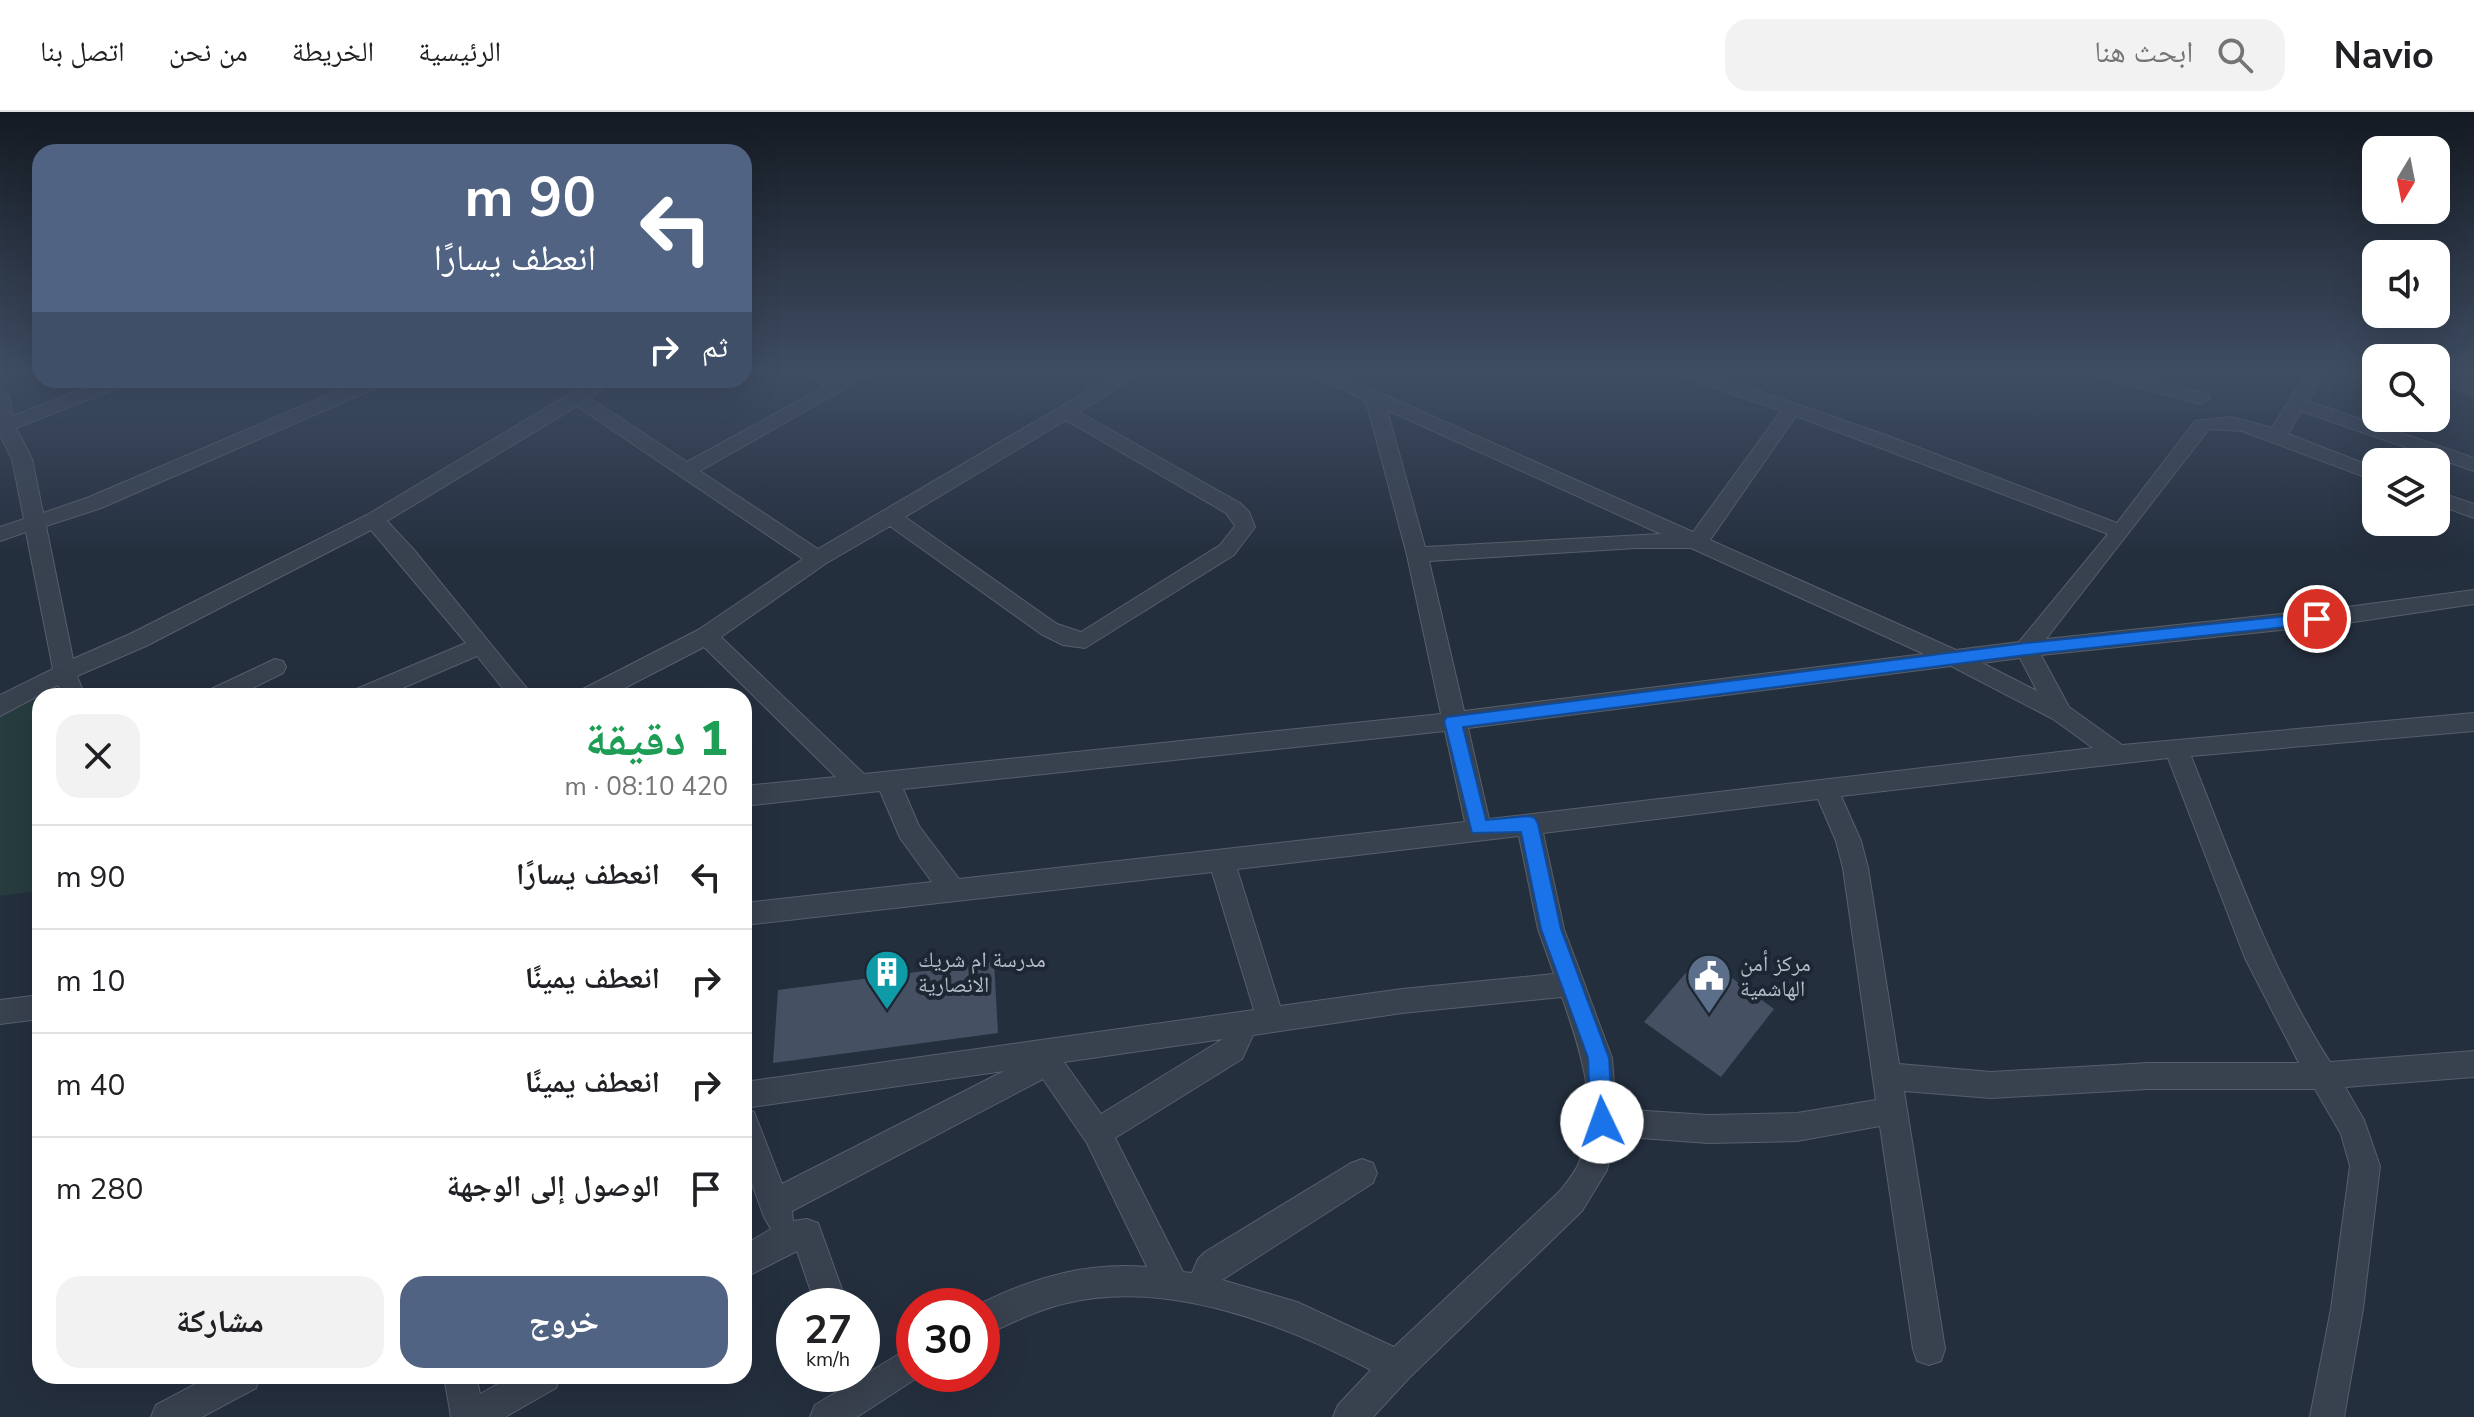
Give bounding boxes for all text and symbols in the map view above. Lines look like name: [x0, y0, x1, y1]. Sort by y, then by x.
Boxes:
search box: [1725, 19, 2285, 91]
text: Navio: [2333, 30, 2434, 81]
text: ابحث هنا: [2094, 32, 2193, 73]
text: اتصل بنا: [40, 33, 125, 71]
text: من نحن: [169, 33, 248, 71]
text: الخريطة: [292, 33, 374, 71]
text: الرئيسية: [418, 33, 501, 71]
icon: search: [2213, 33, 2257, 77]
north arrow: [2362, 136, 2450, 224]
map controls: [2362, 136, 2450, 536]
text: 90 m: [465, 159, 596, 236]
icon: left: [624, 176, 728, 280]
text: انعطف يسارًا: [434, 234, 596, 283]
button: sound: [2362, 240, 2450, 328]
text: ثم: [702, 327, 728, 368]
icon: right: [642, 328, 686, 372]
button: search: [2362, 344, 2450, 432]
button: layers: [2362, 448, 2450, 536]
pin: [2283, 585, 2351, 653]
icon: arrive: [2295, 597, 2339, 641]
text: 1 دقيقة: [585, 706, 728, 772]
button: close: [56, 714, 140, 798]
text: 420 m · 08:10: [565, 769, 728, 804]
text: انعطف يسارًا: [516, 854, 660, 895]
icon: left: [684, 855, 728, 899]
text: 90 m: [56, 857, 125, 898]
place label: مدرسة ام شريك الانصارية: [918, 945, 1046, 1000]
building icon: مدرسة ام شريك الانصارية: [863, 948, 911, 1011]
place label: مركز أمن الهاشمية: [1740, 949, 1811, 1004]
public building icon: مركز أمن الهاشمية: [1685, 952, 1733, 1015]
text: انعطف يمينًا: [525, 958, 660, 999]
icon: right: [684, 959, 728, 1003]
text: 10 m: [56, 961, 125, 1002]
text: انعطف يمينًا: [525, 1062, 660, 1103]
icon: right: [684, 1063, 728, 1107]
text: 40 m: [56, 1065, 125, 1106]
position arrow: [1560, 1080, 1644, 1164]
text: الوصول إلى الوجهة: [447, 1166, 660, 1207]
icon: arrive: [684, 1167, 728, 1211]
text: 280 m: [56, 1169, 143, 1210]
button: مشاركة: [56, 1276, 384, 1368]
button: خروج: [400, 1276, 728, 1368]
speed limit sign: 30: [896, 1288, 1000, 1392]
text: 27: [804, 1303, 852, 1357]
text: km/h: [806, 1346, 850, 1373]

